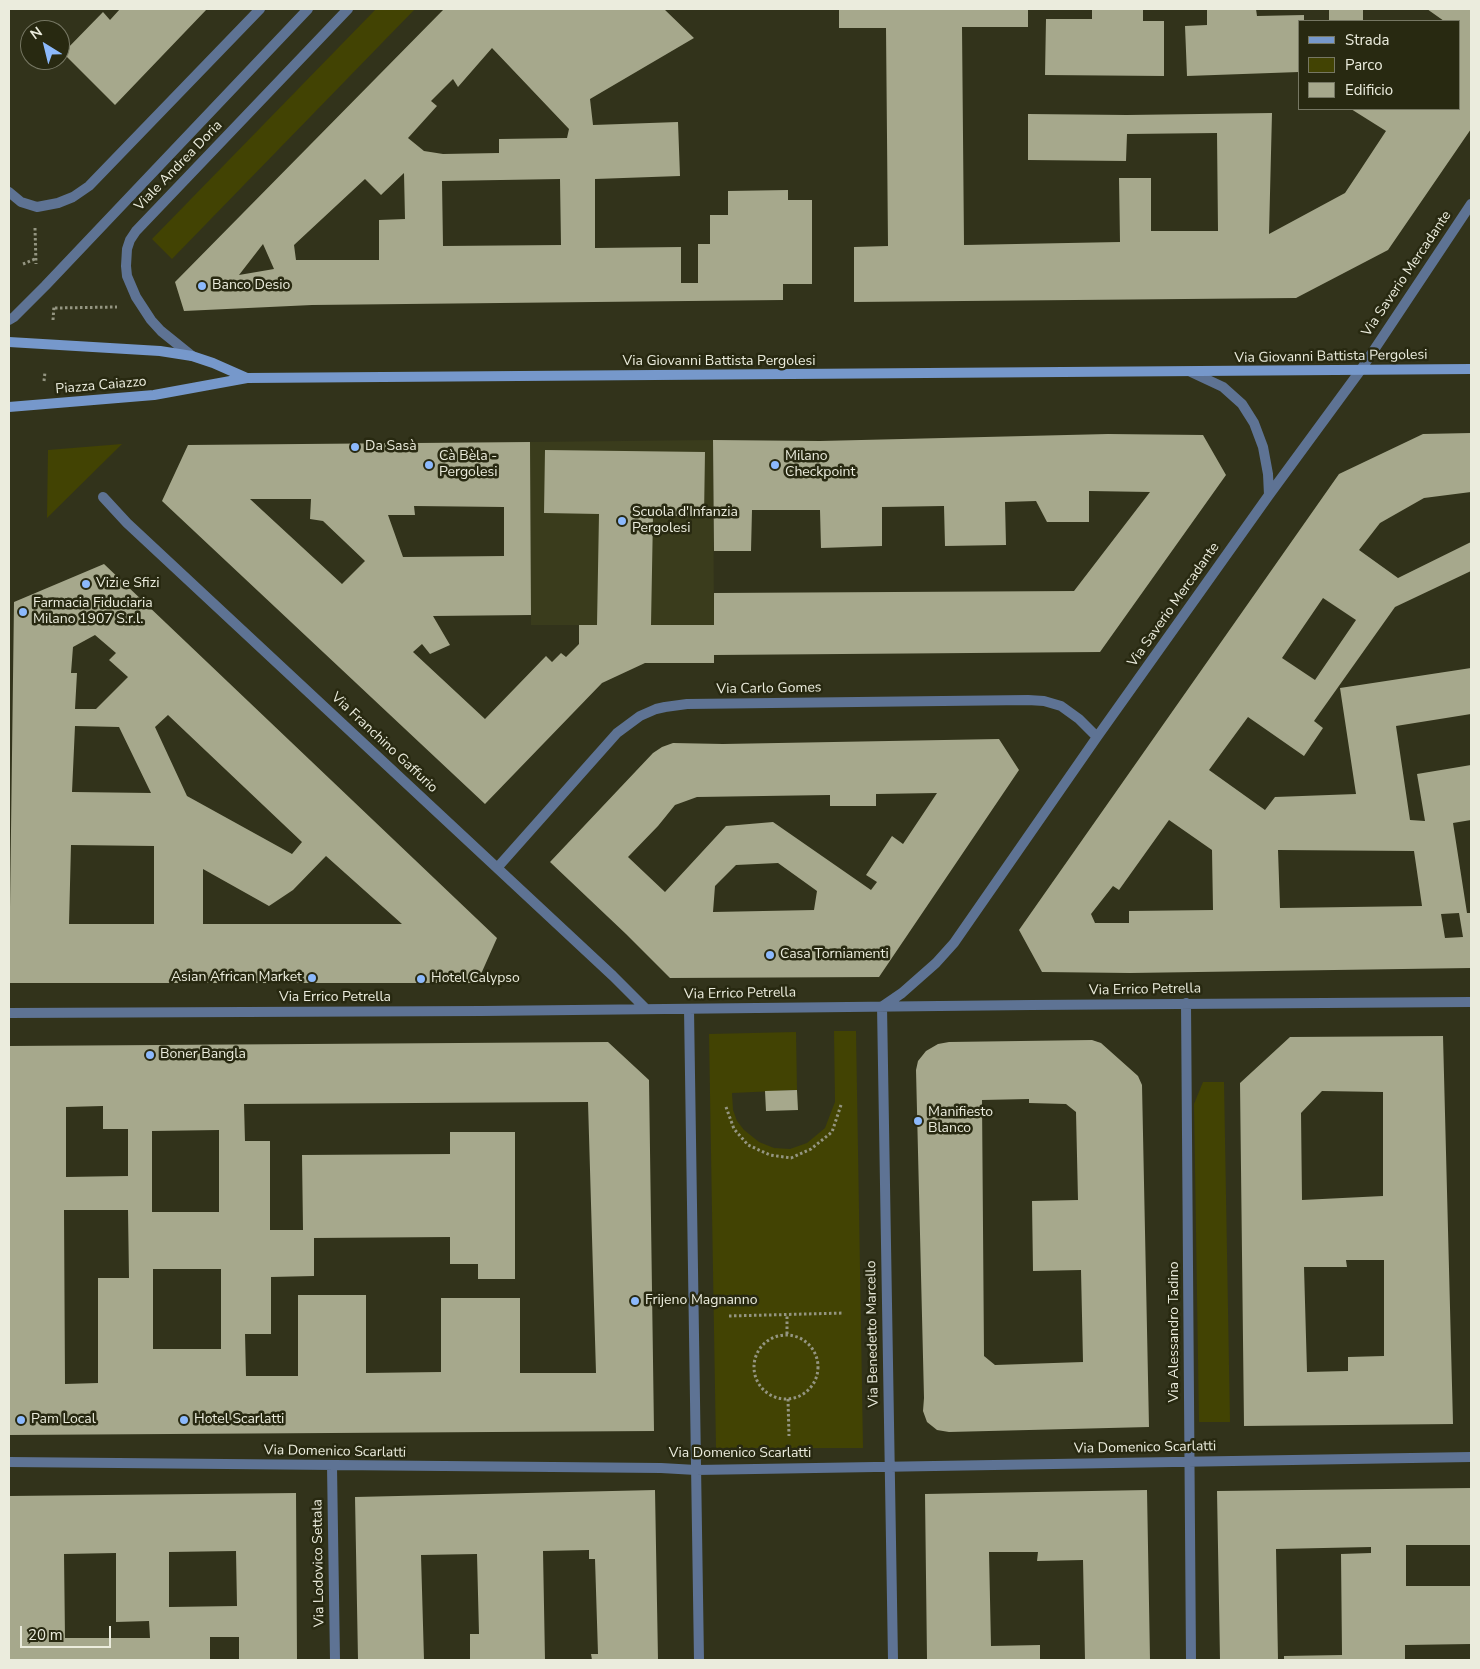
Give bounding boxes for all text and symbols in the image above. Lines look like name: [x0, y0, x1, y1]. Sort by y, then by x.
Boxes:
north arrow: [20, 20, 70, 70]
legend: [1298, 20, 1460, 110]
text: N: [27, 23, 46, 44]
text: Strada: [1345, 30, 1389, 50]
text: Parco: [1345, 55, 1383, 75]
text: Edificio: [1345, 80, 1393, 100]
street label: Viale Andrea Doria: [132, 117, 226, 215]
street label: Via Saverio Mercadante: [1359, 208, 1455, 340]
place label: Banco Desio: [212, 278, 290, 294]
marker: Banco Desio: [196, 280, 208, 292]
street label: Via Giovanni Battista Pergolesi: [1234, 347, 1428, 367]
street label: Via Giovanni Battista Pergolesi: [623, 354, 815, 370]
street label: Piazza Caiazzo: [55, 374, 147, 398]
place label: Da Sasà: [365, 439, 417, 455]
marker: Da Sasà: [349, 441, 361, 453]
place label: Cà Bèla - Pergolesi: [439, 449, 497, 482]
place label: Milano Checkpoint: [785, 449, 855, 482]
marker: Cà Bèla - Pergolesi: [423, 459, 435, 471]
marker: Milano Checkpoint: [769, 459, 781, 471]
place label: Scuola d'Infanzia Pergolesi: [632, 505, 738, 538]
marker: Scuola d'Infanzia Pergolesi: [616, 515, 628, 527]
street label: Via Saverio Mercadante: [1125, 540, 1223, 670]
place label: Vizi e Sfizi: [96, 576, 159, 592]
marker: Vizi e Sfizi: [80, 578, 92, 590]
place label: Farmacia Fiduciaria Milano 1907 S.r.l.: [33, 596, 153, 628]
marker: Farmacia Fiduciaria Milano 1907 S.r.l.: [17, 606, 29, 618]
street label: Via Carlo Gomes: [716, 680, 822, 698]
street label: Via Franchino Gaffurio: [327, 689, 441, 797]
place label: Casa Torniamenti: [780, 947, 889, 963]
marker: Casa Torniamenti: [764, 949, 776, 961]
place label: Asian African Market: [171, 970, 302, 986]
place label: Hotel Calypso: [431, 971, 520, 987]
marker: Asian African Market: [306, 972, 318, 984]
marker: Hotel Calypso: [415, 973, 427, 985]
street label: Via Errico Petrella: [1089, 981, 1201, 999]
street label: Via Errico Petrella: [684, 985, 796, 1003]
street label: Via Errico Petrella: [279, 990, 391, 1006]
place label: Boner Bangla: [160, 1047, 246, 1063]
marker: Boner Bangla: [144, 1049, 156, 1061]
place label: Manifiesto Blanco: [928, 1105, 993, 1138]
marker: Manifiesto Blanco: [912, 1115, 924, 1127]
street label: Via Benedetto Marcello: [863, 1260, 883, 1408]
street label: Via Alessandro Tadino: [1167, 1262, 1183, 1402]
place label: Frijeno Magnanno: [645, 1293, 758, 1309]
marker: Frijeno Magnanno: [629, 1295, 641, 1307]
place label: Pam Local: [31, 1412, 96, 1428]
place label: Hotel Scarlatti: [194, 1412, 284, 1428]
marker: Pam Local: [15, 1414, 27, 1426]
marker: Hotel Scarlatti: [178, 1414, 190, 1426]
street label: Via Domenico Scarlatti: [1074, 1438, 1216, 1458]
street label: Via Domenico Scarlatti: [264, 1442, 406, 1462]
street label: Via Domenico Scarlatti: [669, 1446, 811, 1462]
street label: Via Lodovico Settala: [309, 1499, 329, 1627]
scale bar: [22, 1616, 114, 1648]
text: 20 m: [28, 1625, 63, 1645]

